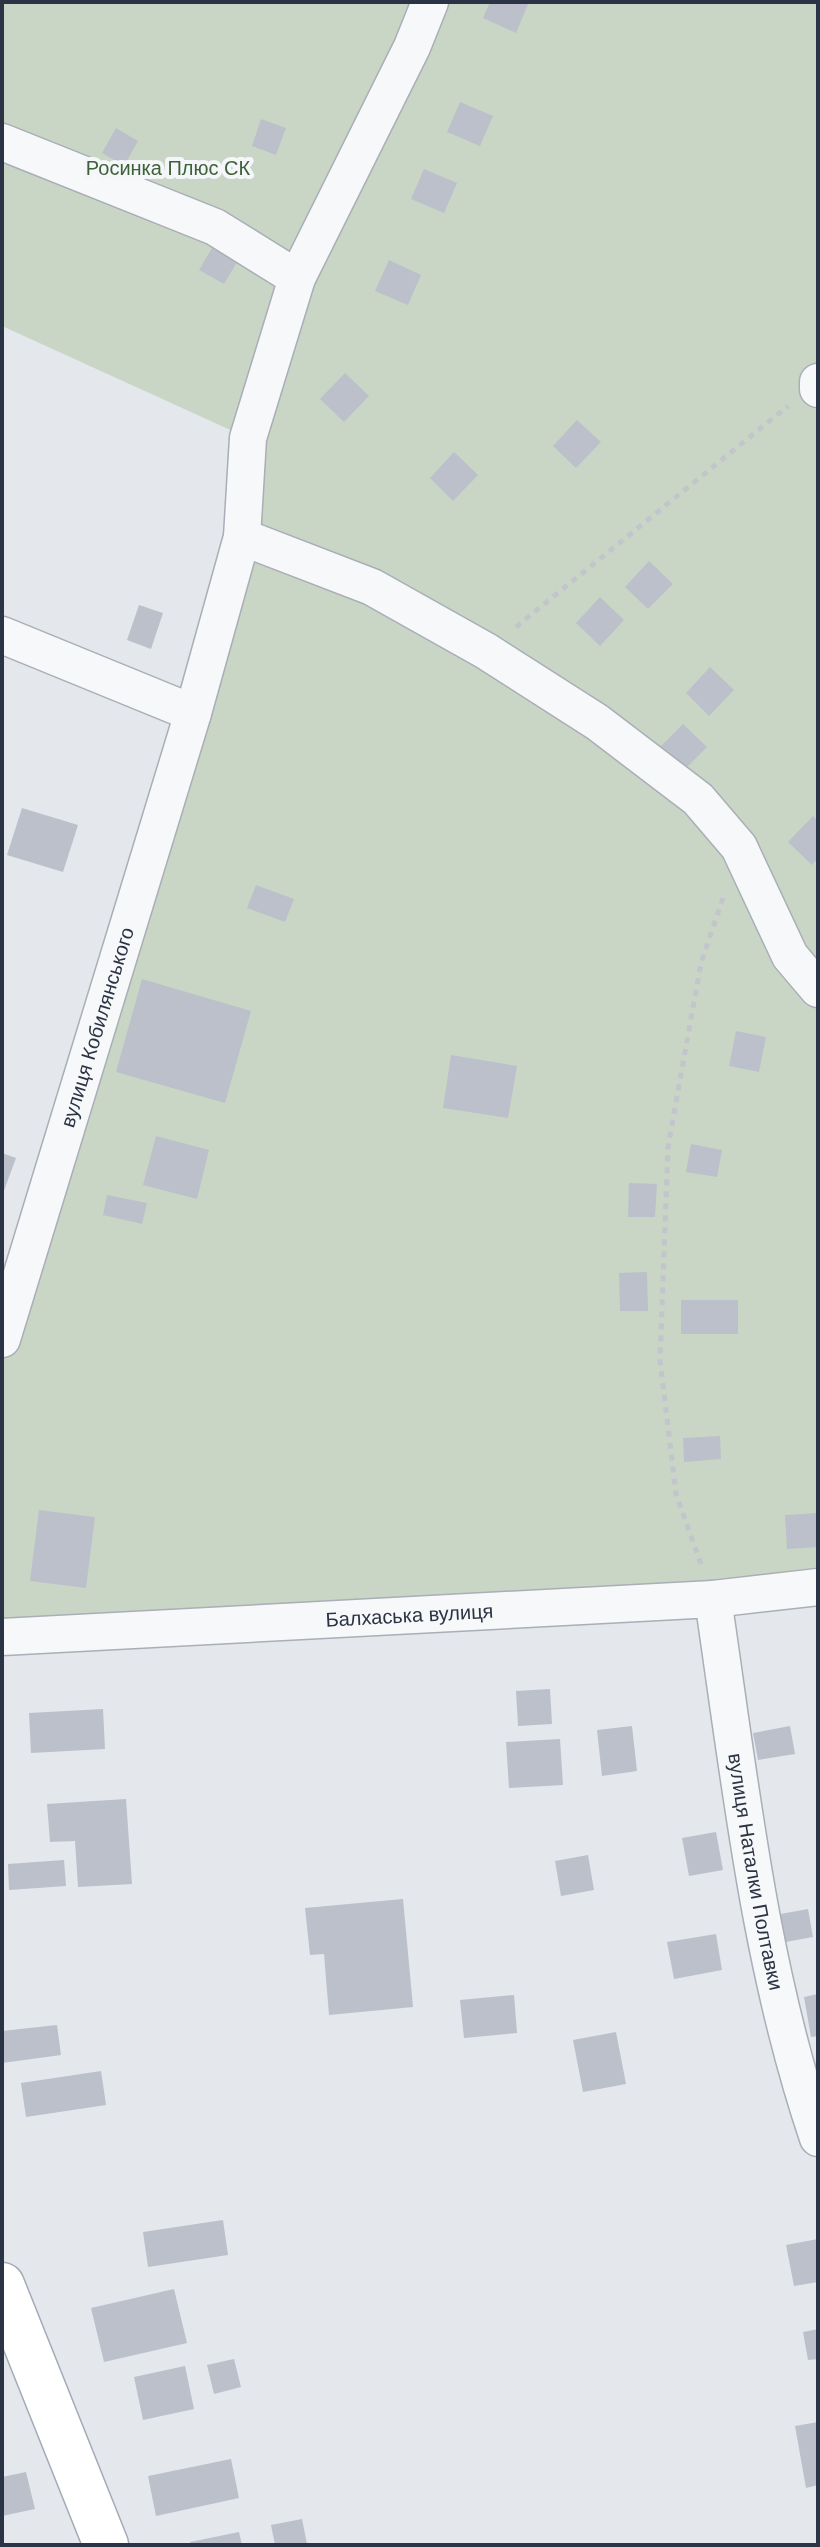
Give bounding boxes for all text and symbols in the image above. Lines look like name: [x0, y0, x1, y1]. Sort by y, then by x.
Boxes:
park label: Росинка Плюс СК: [86, 157, 251, 179]
street label: вулиця Кобилянського: [56, 925, 138, 1130]
street label: Балхаська вулиця: [325, 1600, 494, 1631]
street label: вулиця Наталки Полтавки: [724, 1752, 787, 1992]

